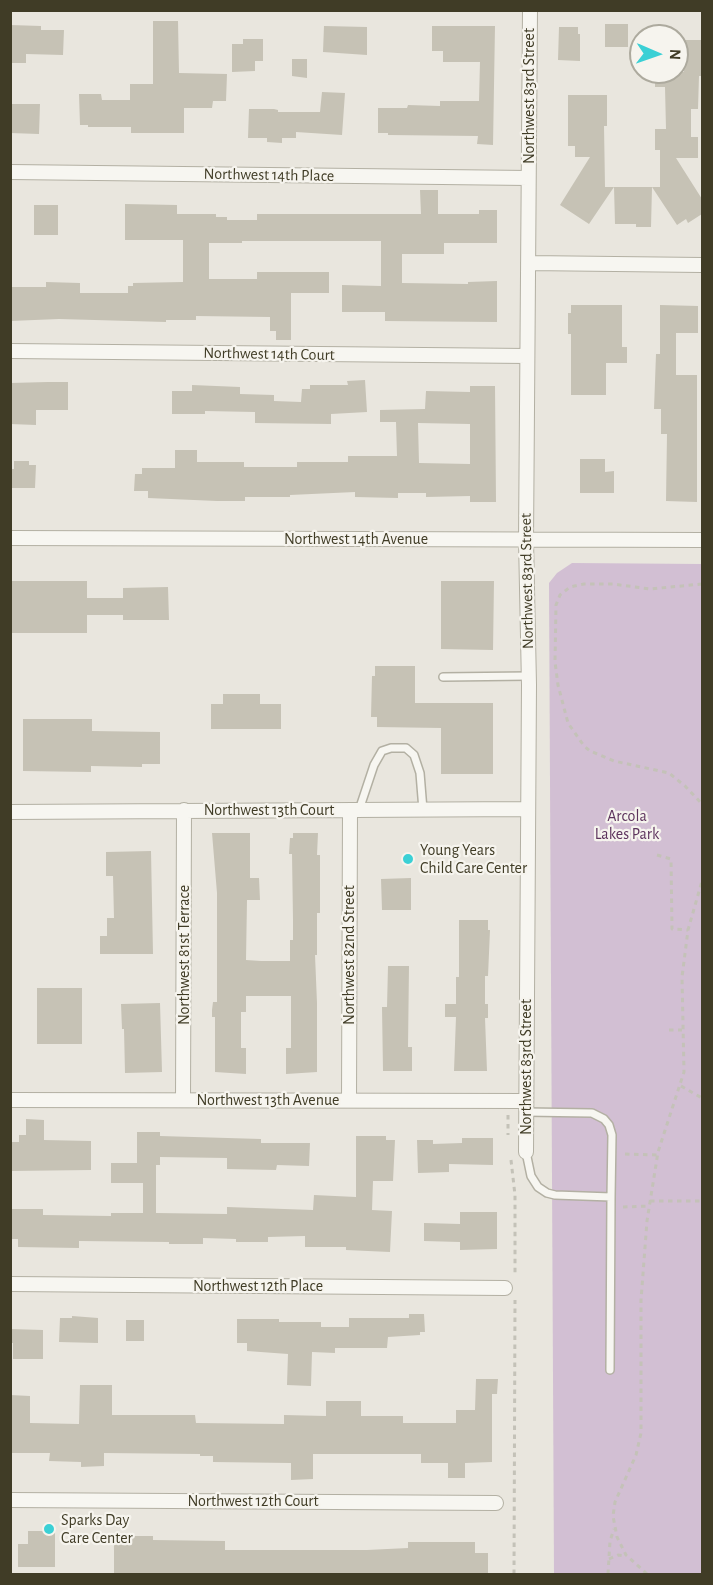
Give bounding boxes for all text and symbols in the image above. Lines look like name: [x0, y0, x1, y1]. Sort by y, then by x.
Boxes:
north arrow: [629, 24, 689, 84]
street label: Northwest 83rd Street: [519, 28, 539, 164]
text: N: [667, 49, 683, 60]
street label: Northwest 14th Place: [204, 164, 334, 186]
street label: Northwest 14th Court: [203, 343, 335, 365]
street label: Northwest 83rd Street: [516, 513, 538, 649]
street label: Northwest 14th Avenue: [284, 529, 428, 549]
street label: Northwest 13th Court: [204, 800, 334, 820]
park label: Arcola Lakes Park: [595, 806, 659, 844]
place label: Young Years Child Care Center: [420, 840, 527, 878]
marker: Young Years Child Care Center: [401, 852, 415, 866]
street label: Northwest 81st Terrace: [174, 885, 194, 1025]
street label: Northwest 82nd Street: [339, 885, 359, 1025]
street label: Northwest 83rd Street: [516, 999, 536, 1135]
street label: Northwest 13th Avenue: [197, 1090, 339, 1110]
street label: Northwest 12th Place: [193, 1276, 323, 1296]
street label: Northwest 12th Court: [187, 1491, 319, 1511]
place label: Sparks Day Care Center: [61, 1510, 133, 1548]
marker: Sparks Day Care Center: [42, 1522, 56, 1536]

